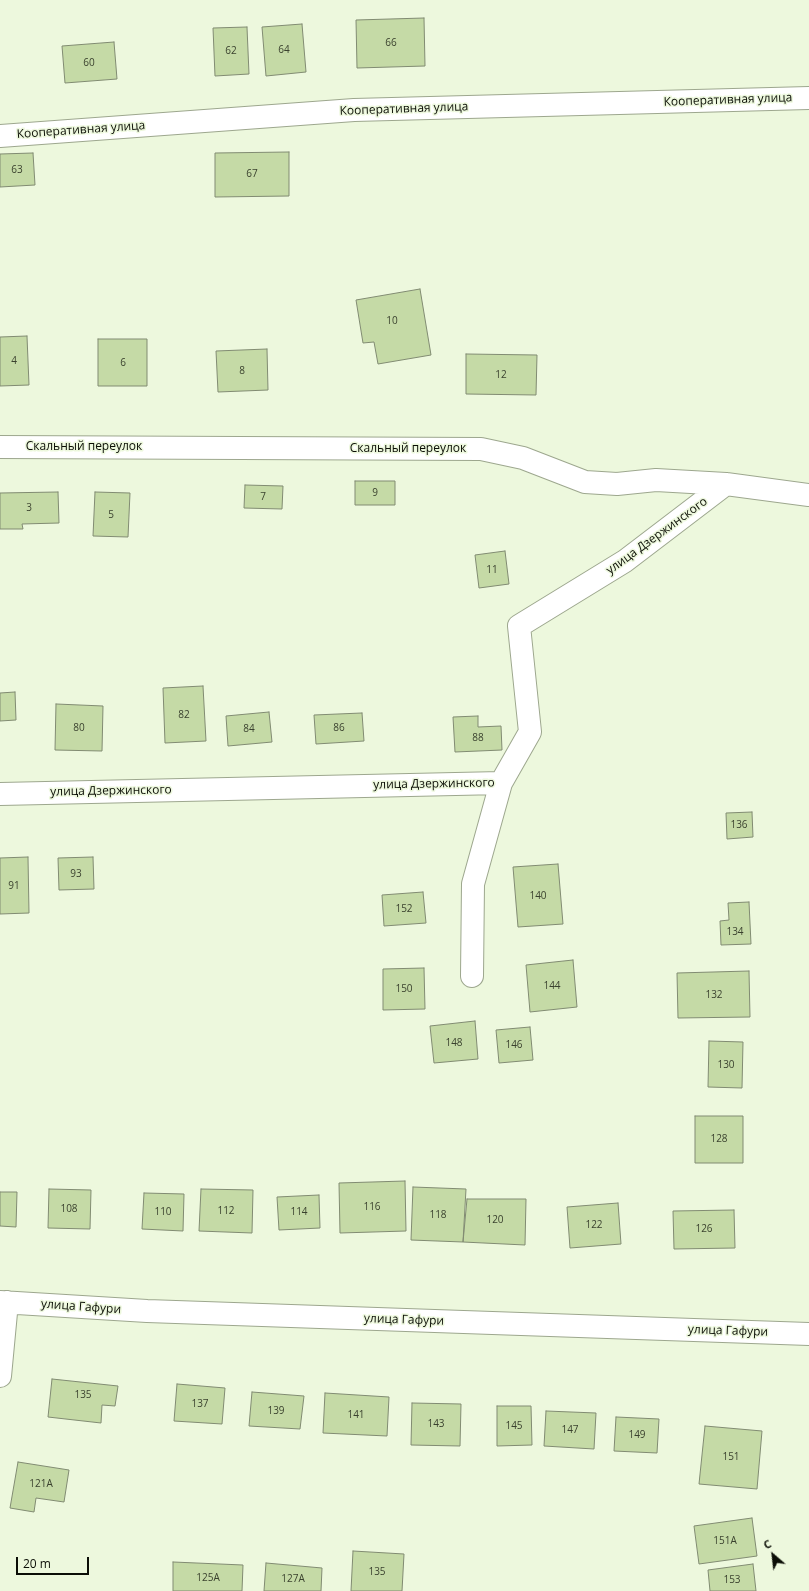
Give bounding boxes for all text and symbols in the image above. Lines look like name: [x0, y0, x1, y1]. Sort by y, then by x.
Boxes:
house number: 66: [385, 37, 397, 49]
house number: 64: [278, 44, 290, 56]
house number: 62: [225, 45, 237, 57]
house number: 60: [83, 57, 95, 69]
street label: Кооперативная улица: [663, 91, 793, 109]
street label: Кооперативная улица: [339, 100, 469, 118]
street label: Кооперативная улица: [16, 118, 146, 142]
house number: 63: [11, 164, 23, 176]
house number: 67: [246, 168, 258, 180]
house number: 10: [386, 315, 398, 327]
house number: 4: [11, 355, 17, 367]
house number: 6: [120, 357, 126, 369]
house number: 8: [239, 365, 245, 377]
house number: 12: [495, 369, 507, 381]
street label: Скальный переулок: [26, 440, 142, 454]
street label: Скальный переулок: [350, 442, 466, 456]
house number: 9: [372, 487, 378, 499]
house number: 7: [260, 491, 266, 503]
street label: улица Дзержинского: [604, 494, 710, 578]
house number: 3: [26, 502, 32, 514]
house number: 5: [108, 509, 114, 521]
house number: 11: [486, 564, 498, 576]
house number: 82: [178, 709, 190, 721]
house number: 80: [73, 722, 85, 734]
house number: 86: [333, 722, 345, 734]
house number: 84: [243, 723, 255, 735]
house number: 88: [472, 732, 484, 744]
street label: улица Дзержинского: [373, 776, 495, 792]
street label: улица Дзержинского: [50, 783, 172, 799]
house number: 136: [730, 819, 748, 831]
house number: 93: [70, 868, 82, 880]
house number: 91: [8, 880, 20, 892]
house number: 140: [529, 890, 547, 902]
house number: 152: [395, 903, 413, 915]
house number: 134: [726, 926, 744, 938]
house number: 144: [543, 980, 561, 992]
house number: 150: [395, 983, 413, 995]
house number: 132: [705, 989, 723, 1001]
house number: 148: [445, 1037, 463, 1049]
house number: 146: [505, 1039, 523, 1051]
house number: 130: [717, 1059, 735, 1071]
house number: 128: [710, 1133, 728, 1145]
house number: 116: [363, 1201, 381, 1213]
house number: 108: [60, 1203, 78, 1215]
house number: 112: [217, 1205, 235, 1217]
house number: 110: [154, 1206, 172, 1218]
house number: 114: [290, 1206, 308, 1218]
house number: 118: [429, 1209, 447, 1221]
house number: 120: [486, 1214, 504, 1226]
house number: 122: [585, 1219, 603, 1231]
house number: 126: [695, 1223, 713, 1235]
street label: улица Гафури: [40, 1297, 122, 1317]
street label: улица Гафури: [364, 1311, 444, 1329]
street label: улица Гафури: [688, 1322, 768, 1340]
house number: 135: [74, 1389, 92, 1401]
house number: 137: [191, 1398, 209, 1410]
house number: 139: [267, 1405, 285, 1417]
house number: 141: [347, 1409, 365, 1421]
house number: 143: [427, 1418, 445, 1430]
house number: 145: [505, 1420, 523, 1432]
house number: 147: [561, 1424, 579, 1436]
house number: 149: [628, 1429, 646, 1441]
house number: 151: [722, 1451, 740, 1463]
house number: 121А: [29, 1478, 53, 1490]
house number: 151А: [713, 1535, 737, 1547]
north arrow: [753, 1535, 793, 1575]
text: С: [761, 1536, 774, 1552]
scale bar: [18, 1549, 91, 1575]
text: 20 m: [23, 1555, 51, 1572]
house number: 135: [368, 1566, 386, 1578]
house number: 125А: [196, 1572, 220, 1584]
house number: 127А: [281, 1573, 305, 1585]
house number: 153: [723, 1574, 741, 1586]

